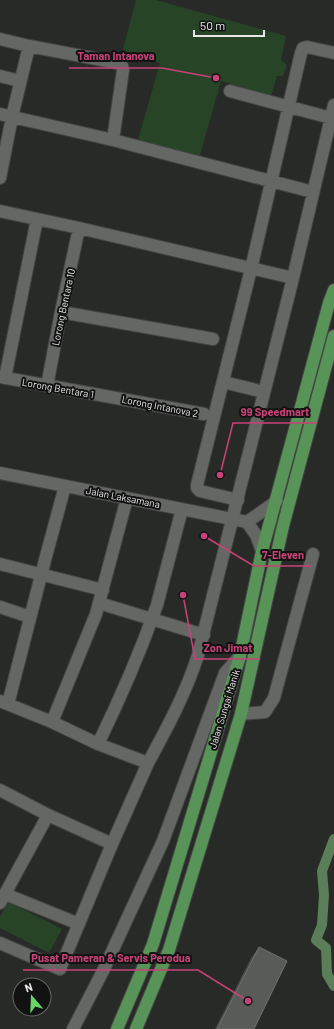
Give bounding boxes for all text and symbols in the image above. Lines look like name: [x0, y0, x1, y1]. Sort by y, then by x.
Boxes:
scale bar: [194, 12, 264, 38]
text: 50 m: [200, 18, 225, 32]
callout: Taman Intanova: [69, 45, 162, 68]
text: Taman Intanova: [78, 49, 155, 62]
street label: Lorong Bentara 10: [49, 267, 77, 347]
street label: Lorong Bentara 1: [21, 376, 95, 400]
street label: Lorong Intanova 2: [121, 393, 199, 419]
callout: 99 Speedmart: [233, 400, 317, 423]
text: 99 Speedmart: [241, 405, 309, 418]
street label: Jalan Laksamana: [85, 484, 161, 510]
callout: 7-Eleven: [254, 543, 312, 566]
text: 7-Eleven: [262, 548, 304, 561]
callout: Zon Jimat: [195, 636, 260, 659]
text: Zon Jimat: [204, 641, 252, 654]
street label: Jalan Sungai Manik: [206, 668, 242, 750]
callout: Pusat Pameran & Servis Perodua: [23, 947, 198, 970]
text: Pusat Pameran & Servis Perodua: [31, 951, 191, 964]
north arrow: [12, 977, 52, 1017]
text: N: [23, 980, 34, 994]

